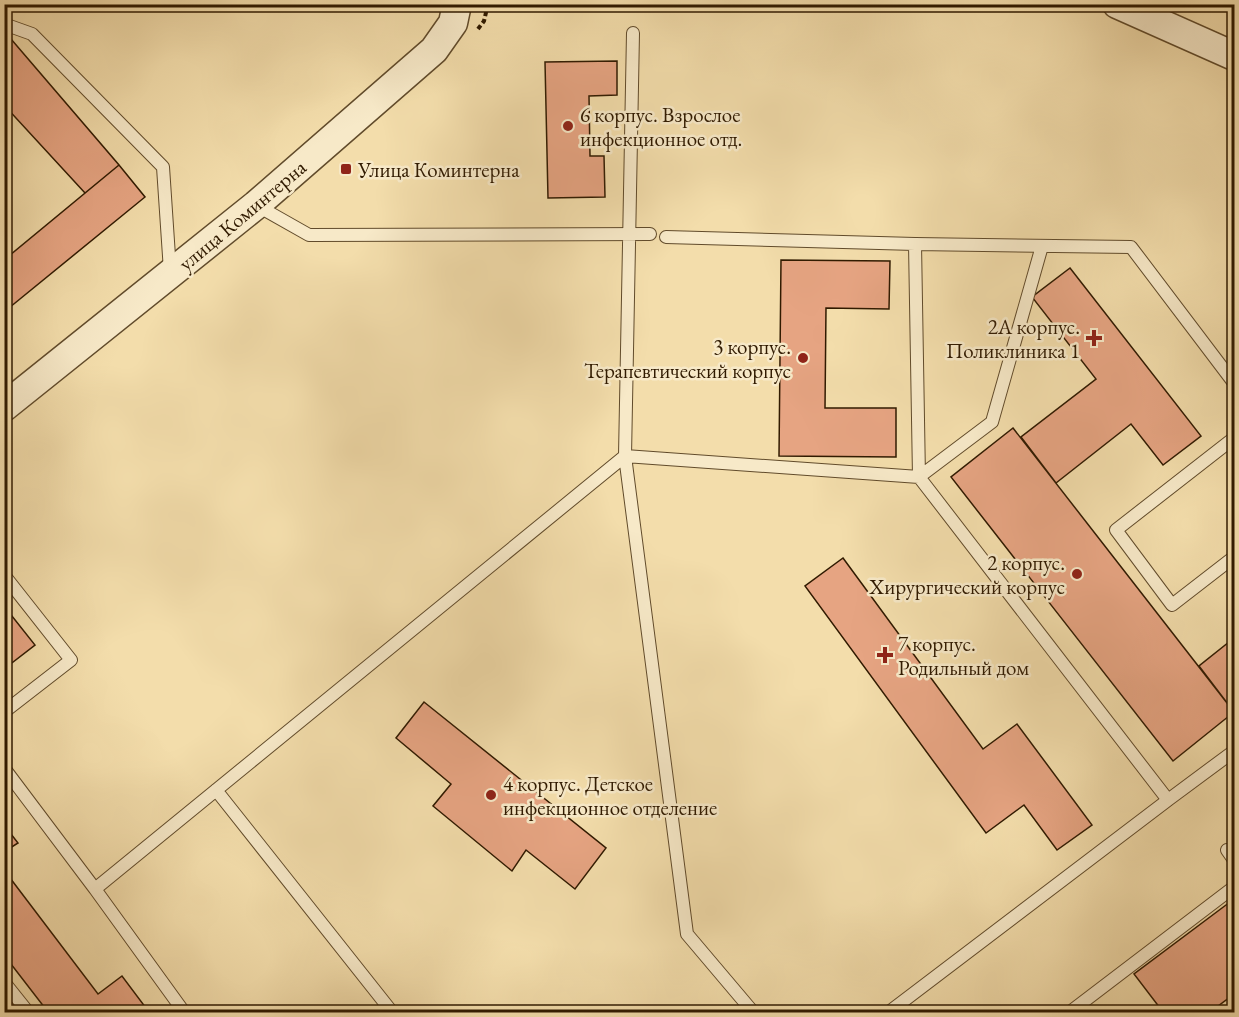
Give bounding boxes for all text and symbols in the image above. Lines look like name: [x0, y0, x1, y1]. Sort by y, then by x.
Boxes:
place label: 6 корпус. Взрослое инфекционное отд.: [580, 101, 742, 152]
marker: 6 корпус. Взрослое инфекционное отд.: [561, 119, 575, 133]
street label: улица Коминтерна: [172, 153, 312, 276]
place label: Улица Коминтерна: [357, 156, 520, 183]
marker: Улица Коминтерна: [339, 162, 353, 176]
place label: 2А корпус. Поликлиника 1: [946, 313, 1080, 364]
marker: 2А корпус. Поликлиника 1: [1085, 329, 1103, 347]
place label: 3 корпус. Терапевтический корпус: [584, 333, 791, 384]
marker: 3 корпус. Терапевтический корпус: [796, 351, 810, 365]
place label: 2 корпус. Хирургический корпус: [868, 549, 1065, 600]
marker: 2 корпус. Хирургический корпус: [1070, 567, 1084, 581]
place label: 7 корпус. Родильный дом: [898, 630, 1029, 681]
marker: 7 корпус. Родильный дом: [876, 646, 894, 664]
place label: 4 корпус. Детское инфекционное отделение: [503, 770, 717, 821]
marker: 4 корпус. Детское инфекционное отделение: [484, 788, 498, 802]

